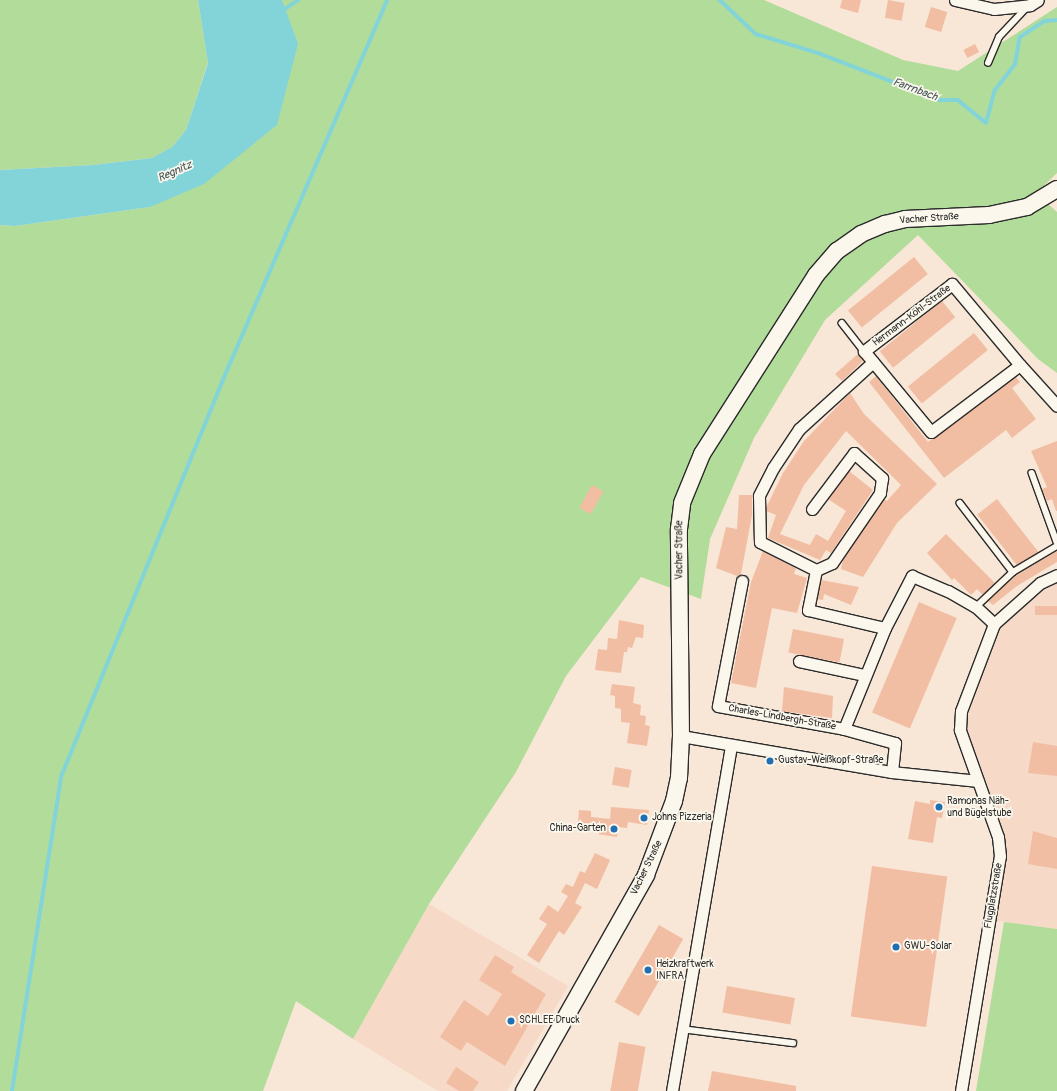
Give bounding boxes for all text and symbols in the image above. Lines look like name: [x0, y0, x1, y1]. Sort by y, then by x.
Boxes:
water label: Farrnbach: [891, 76, 939, 104]
water label: Regnitz: [156, 159, 194, 185]
street label: Vacher Straße: [899, 211, 959, 227]
street label: Hermann-Köhl-Straße: [871, 283, 953, 349]
street label: Vacher Straße: [674, 520, 686, 580]
street label: Charles-Lindbergh-Straße: [727, 703, 837, 733]
place label: Gustav-Weißkopf-Straße: [778, 755, 883, 767]
marker: Gustav-Weißkopf-Straße: [765, 756, 775, 766]
place label: Ramonas Näh- und Bügelstube: [947, 795, 1011, 818]
marker: Ramonas Näh- und Bügelstube: [934, 802, 944, 812]
place label: Johns Pizzeria: [652, 812, 712, 824]
marker: Johns Pizzeria: [639, 813, 649, 823]
place label: China-Garten: [550, 823, 606, 835]
marker: China-Garten: [609, 824, 619, 834]
street label: Vacher Straße: [629, 839, 665, 897]
street label: Flugplatzstraße: [982, 862, 1006, 930]
place label: GWU-Solar: [904, 941, 952, 953]
marker: GWU-Solar: [891, 942, 901, 952]
place label: Heizkraftwerk INFRA: [656, 958, 714, 982]
marker: Heizkraftwerk INFRA: [643, 965, 653, 975]
place label: SCHLEE Druck: [519, 1015, 580, 1027]
marker: SCHLEE Druck: [506, 1016, 516, 1026]

